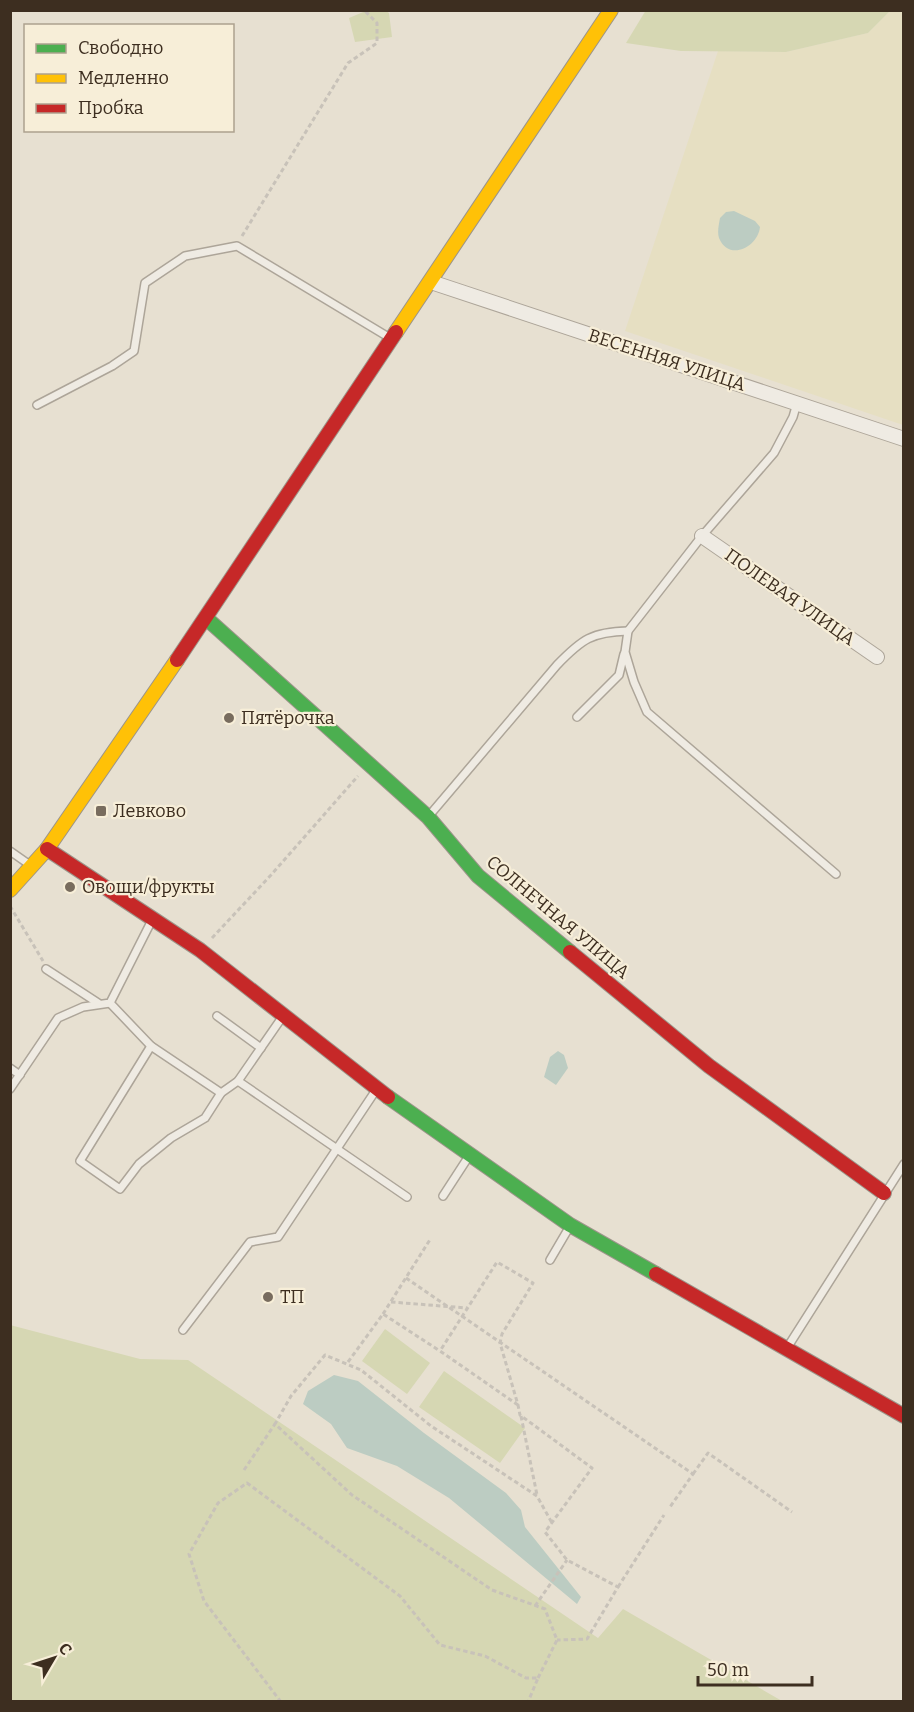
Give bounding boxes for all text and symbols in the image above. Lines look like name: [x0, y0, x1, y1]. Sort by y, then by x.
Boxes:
legend: [24, 24, 234, 132]
text: Свободно: [78, 37, 163, 59]
text: Медленно: [78, 67, 169, 89]
text: Пробка: [78, 97, 144, 119]
street label: ВЕСЕННЯЯ УЛИЦА: [586, 324, 749, 396]
street label: ПОЛЕВАЯ УЛИЦА: [721, 544, 860, 650]
place label: Пятёрочка: [241, 707, 335, 729]
marker: Пятёрочка: [222, 711, 236, 725]
place label: Левково: [113, 800, 186, 822]
marker: Левково: [94, 804, 108, 818]
street label: СОЛНЕЧНАЯ УЛИЦА: [482, 851, 634, 983]
place label: Овощи/фрукты: [82, 876, 215, 898]
marker: Овощи/фрукты: [63, 880, 77, 894]
place label: ТП: [280, 1286, 304, 1308]
marker: ТП: [261, 1290, 275, 1304]
north arrow: [24, 1628, 84, 1688]
text: С: [55, 1639, 76, 1659]
scale bar: [698, 1649, 812, 1687]
text: 50 m: [707, 1659, 749, 1681]

